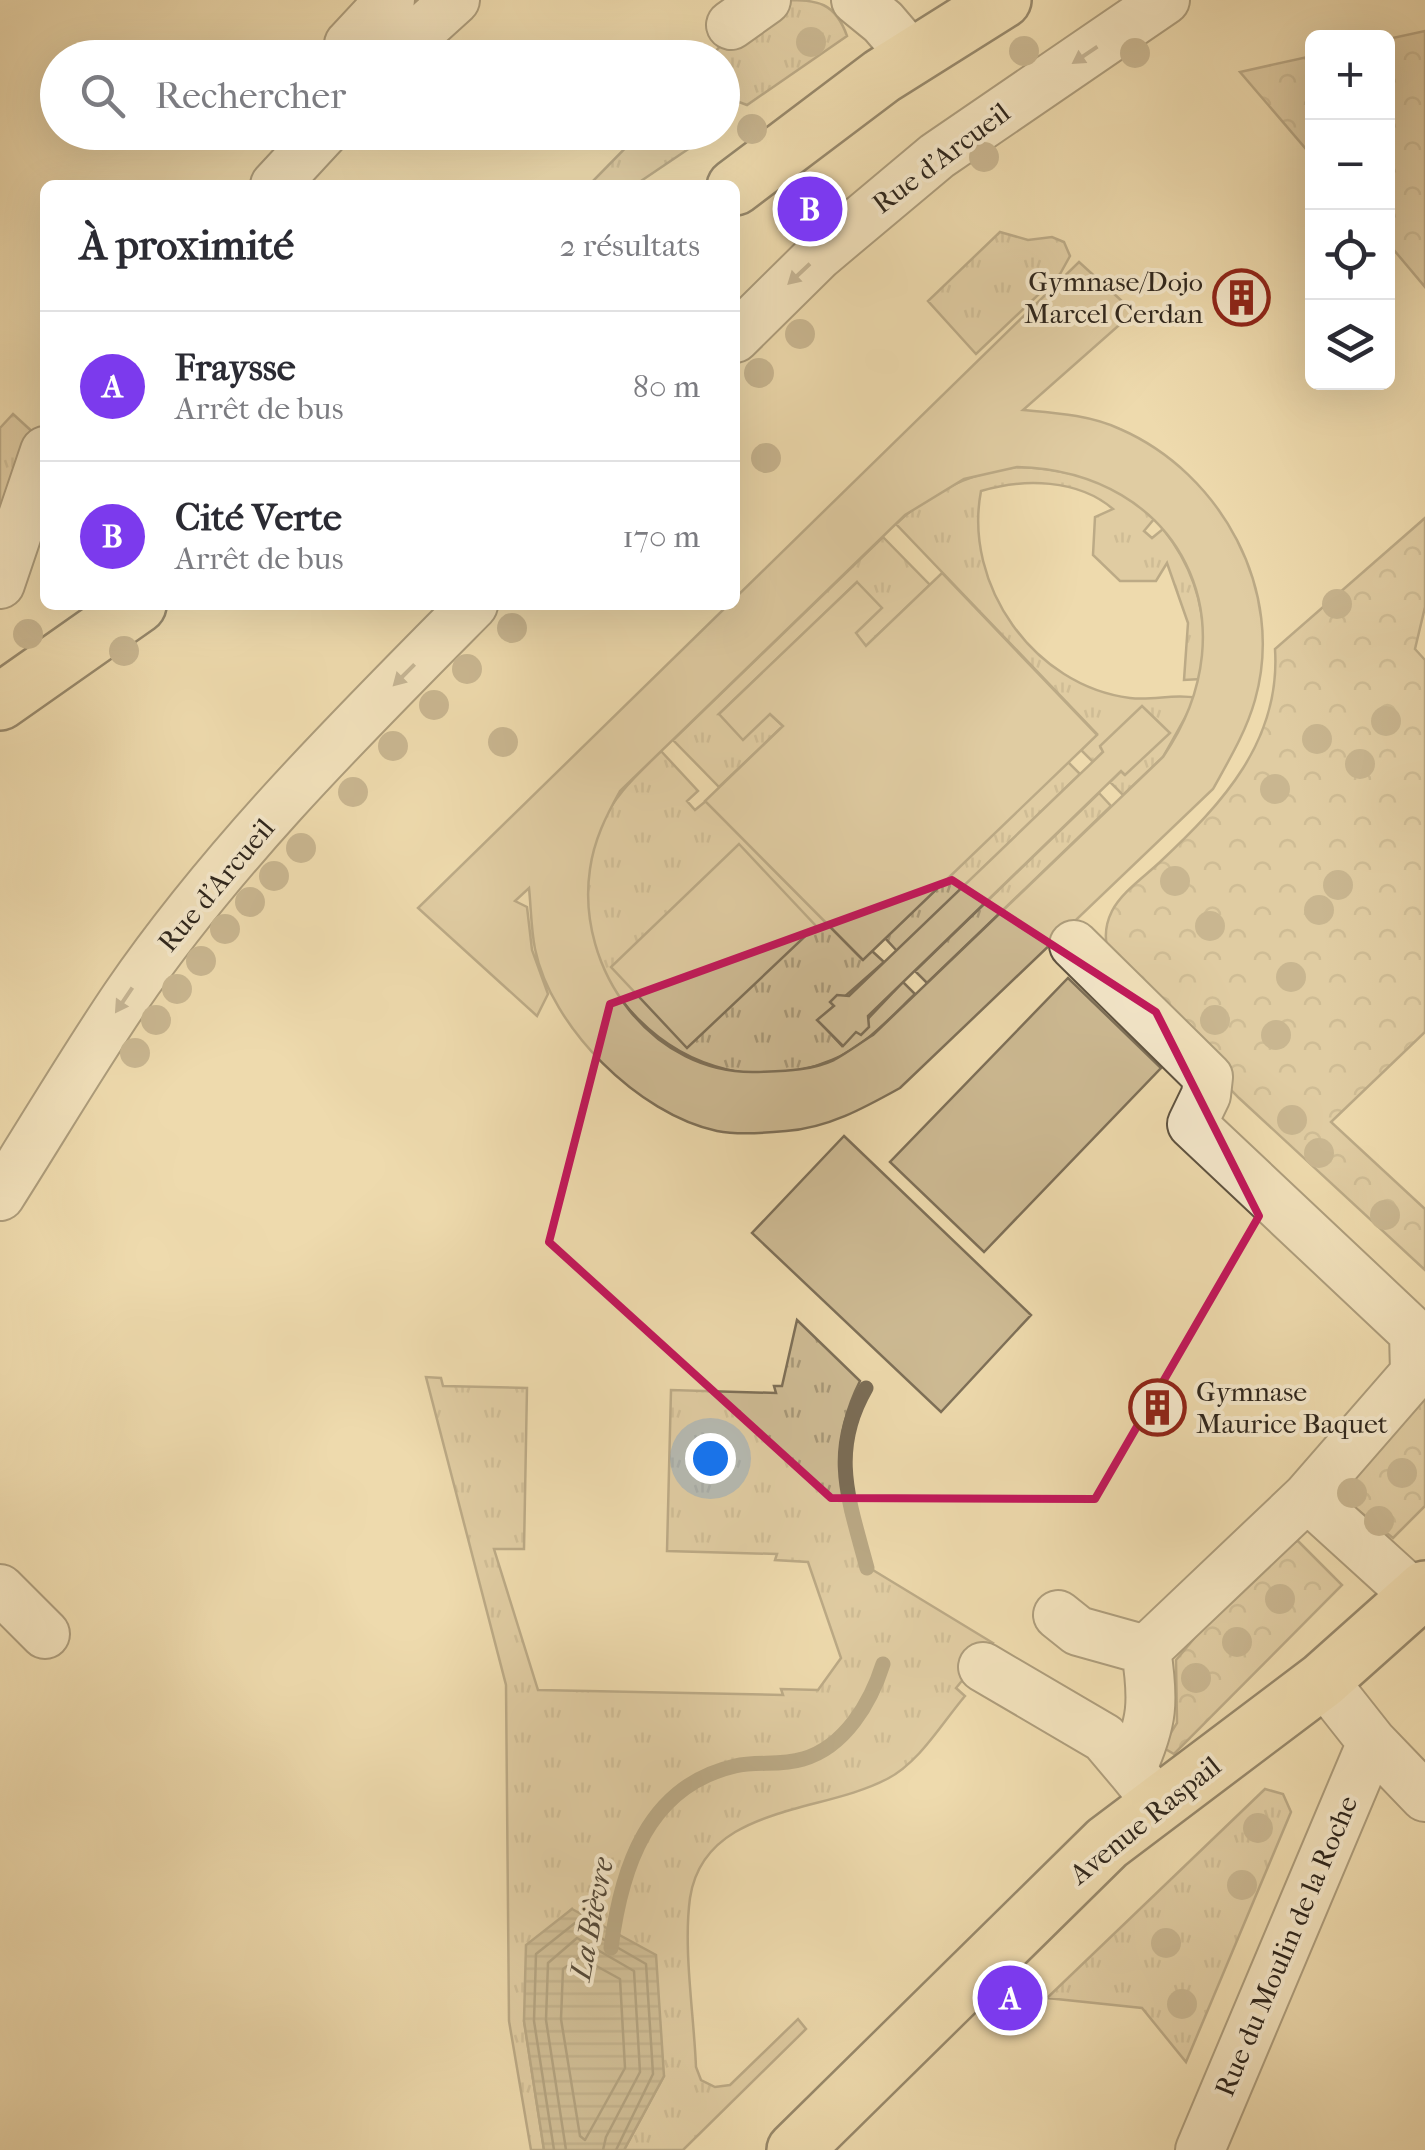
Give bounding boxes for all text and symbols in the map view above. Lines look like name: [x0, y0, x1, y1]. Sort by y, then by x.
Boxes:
map controls: [1305, 30, 1395, 390]
button: +: [1305, 30, 1395, 120]
search box: [40, 40, 740, 150]
one-way arrow: [1071, 46, 1098, 64]
icon: search: [75, 68, 130, 123]
text: Rechercher: [155, 73, 346, 118]
street label: Rue d'Arcueil: [866, 96, 1016, 220]
button: −: [1305, 120, 1395, 210]
pin: B: [778, 172, 842, 246]
button: locate: [1305, 210, 1395, 300]
text: À proximité: [80, 221, 294, 270]
text: 2 résultats: [559, 227, 700, 264]
one-way arrow: [788, 261, 812, 285]
place label: Gymnase/Dojo Marcel Cerdan: [1024, 265, 1203, 330]
building icon: Gymnase/Dojo Marcel Cerdan: [1212, 267, 1272, 327]
button: layers: [1305, 300, 1395, 390]
text: Fraysse: [175, 345, 295, 390]
text: A: [102, 368, 123, 405]
text: 80 m: [633, 368, 700, 405]
text: Arrêt de bus: [175, 390, 343, 427]
text: Cité Verte: [175, 495, 342, 540]
text: B: [102, 518, 123, 555]
text: 170 m: [622, 518, 700, 555]
text: Arrêt de bus: [175, 540, 343, 577]
one-way arrow: [393, 662, 416, 686]
street label: Rue d'Arcueil: [151, 812, 281, 958]
one-way arrow: [115, 987, 134, 1014]
place label: Gymnase Maurice Baquet: [1196, 1375, 1388, 1440]
building icon: Gymnase Maurice Baquet: [1127, 1377, 1187, 1437]
your location: [685, 1433, 736, 1484]
street label: Avenue Raspail: [1062, 1749, 1227, 1892]
street label: Rue du Moulin de la Roche: [1208, 1791, 1364, 2101]
water label: La Bièvre: [563, 1854, 621, 1985]
pin: A: [978, 1960, 1042, 2036]

